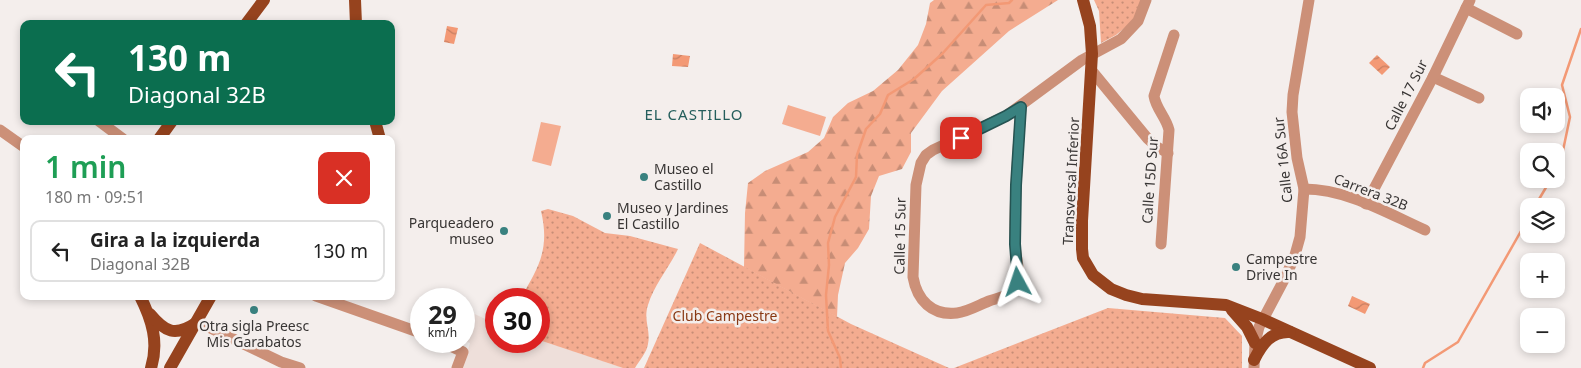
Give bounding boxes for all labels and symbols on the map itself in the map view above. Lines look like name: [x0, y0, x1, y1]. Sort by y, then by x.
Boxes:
street label: Calle 17 Sur: [1380, 56, 1432, 134]
district label: EL CASTILLO: [645, 104, 743, 124]
street label: Transversal Inferior: [1058, 116, 1083, 245]
street label: Calle 16A Sur: [1269, 116, 1296, 204]
pin: [940, 117, 982, 159]
street label: Calle 15D Sur: [1137, 135, 1162, 224]
place label: Museo el Castillo: [654, 159, 714, 194]
street label: Carrera 32B: [1331, 169, 1411, 214]
marker: Museo el Castillo: [638, 171, 650, 183]
street label: Calle 15 Sur: [889, 197, 910, 275]
place label: Museo y Jardines El Castillo: [617, 198, 729, 233]
marker: Museo y Jardines El Castillo: [601, 210, 613, 222]
place label: Parqueadero museo: [409, 213, 494, 248]
marker: Parqueadero museo: [498, 225, 510, 237]
place label: Campestre Drive In: [1246, 249, 1318, 284]
position arrow: [991, 255, 1043, 307]
marker: Campestre Drive In: [1230, 261, 1242, 273]
speed limit sign: 30: [485, 288, 550, 353]
marker: Otra sigla Preesc Mis Garabatos: [248, 304, 260, 316]
park label: Club Campestre: [673, 306, 778, 325]
place label: Otra sigla Preesc Mis Garabatos: [199, 316, 309, 351]

